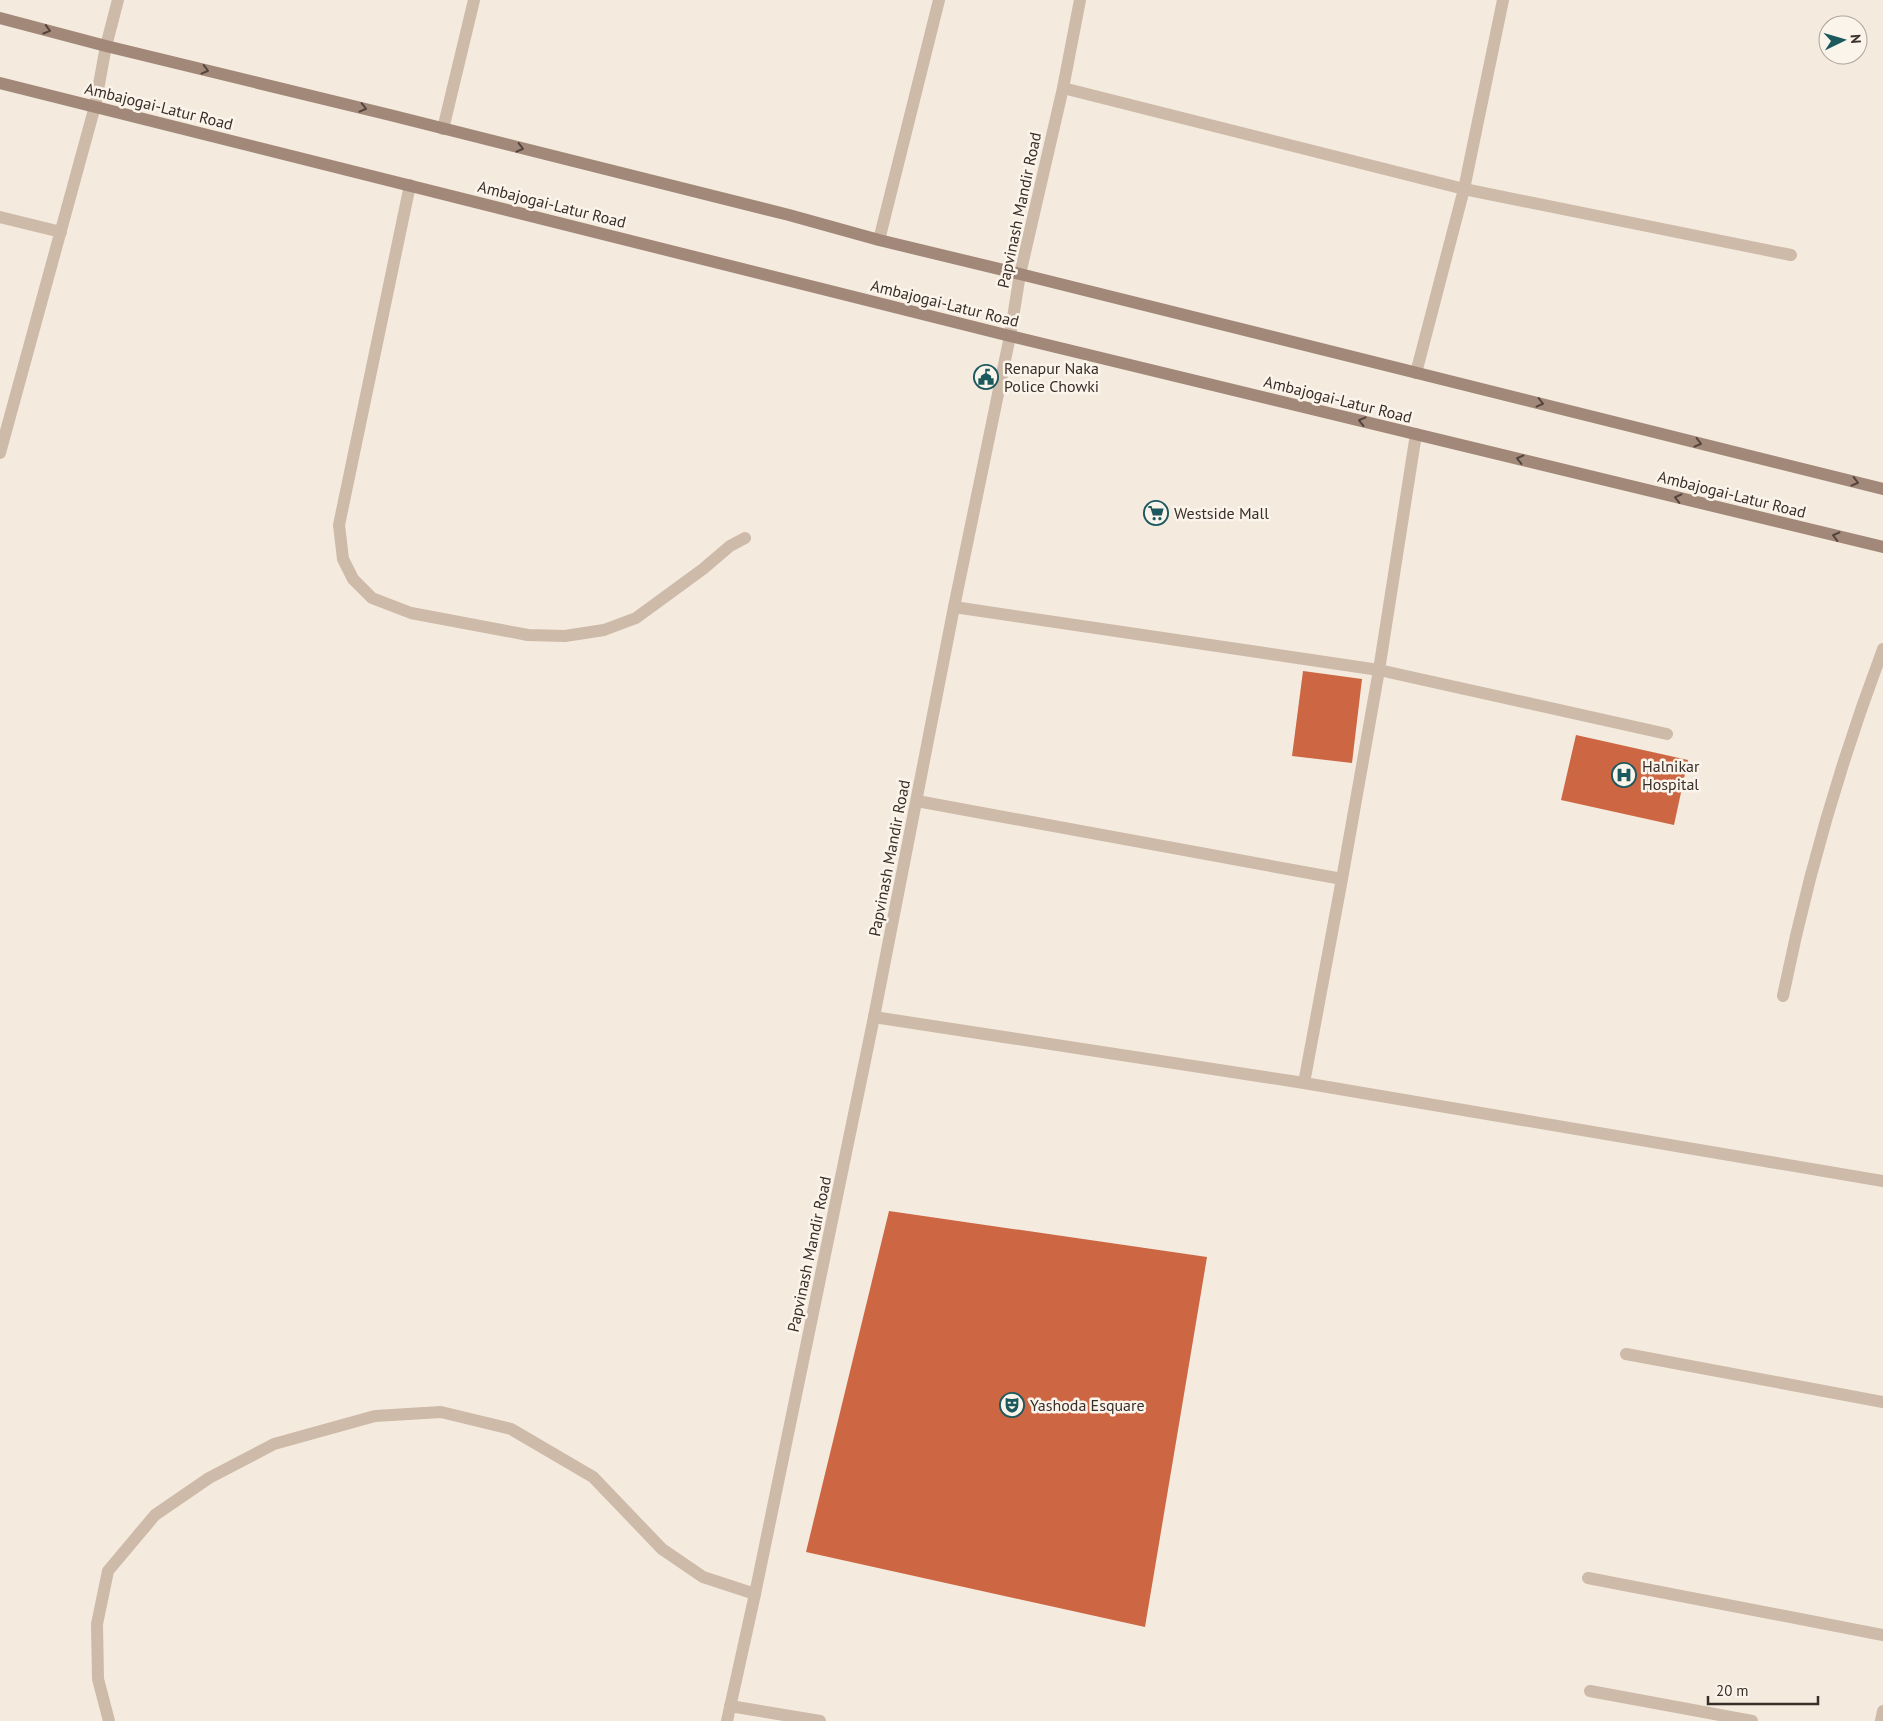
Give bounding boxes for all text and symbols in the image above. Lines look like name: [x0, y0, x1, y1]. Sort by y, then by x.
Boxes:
north arrow: [1818, 15, 1868, 65]
one-way arrow: [43, 24, 51, 34]
text: N: [1847, 33, 1865, 44]
one-way arrow: [200, 64, 209, 75]
street label: Ambajogai-Latur Road: [83, 78, 235, 134]
one-way arrow: [358, 102, 367, 113]
street label: Papvinash Mandir Road: [993, 130, 1045, 290]
one-way arrow: [516, 142, 525, 153]
street label: Ambajogai-Latur Road: [476, 176, 628, 232]
street label: Ambajogai-Latur Road: [869, 275, 1021, 331]
place label: Renapur Naka Police Chowki: [1004, 358, 1099, 396]
public building icon: Renapur Naka Police Chowki: [973, 364, 999, 390]
street label: Ambajogai-Latur Road: [1262, 371, 1414, 427]
one-way arrow: [1536, 398, 1544, 408]
one-way arrow: [1357, 416, 1366, 427]
one-way arrow: [1693, 437, 1702, 448]
one-way arrow: [1515, 454, 1524, 465]
street label: Ambajogai-Latur Road: [1656, 466, 1808, 522]
one-way arrow: [1851, 477, 1859, 487]
one-way arrow: [1674, 493, 1682, 503]
supermarket icon: Westside Mall: [1143, 500, 1169, 526]
place label: Westside Mall: [1174, 503, 1269, 523]
one-way arrow: [1831, 531, 1840, 542]
place label: Halnikar Hospital: [1642, 756, 1700, 794]
hospital icon: Halnikar Hospital: [1611, 762, 1637, 788]
street label: Papvinash Mandir Road: [864, 778, 914, 938]
street label: Papvinash Mandir Road: [783, 1174, 835, 1334]
theatre icon: Yashoda Esquare: [999, 1392, 1025, 1418]
place label: Yashoda Esquare: [1030, 1395, 1145, 1415]
scale bar: [1708, 1674, 1818, 1706]
text: 20 m: [1716, 1681, 1749, 1700]

